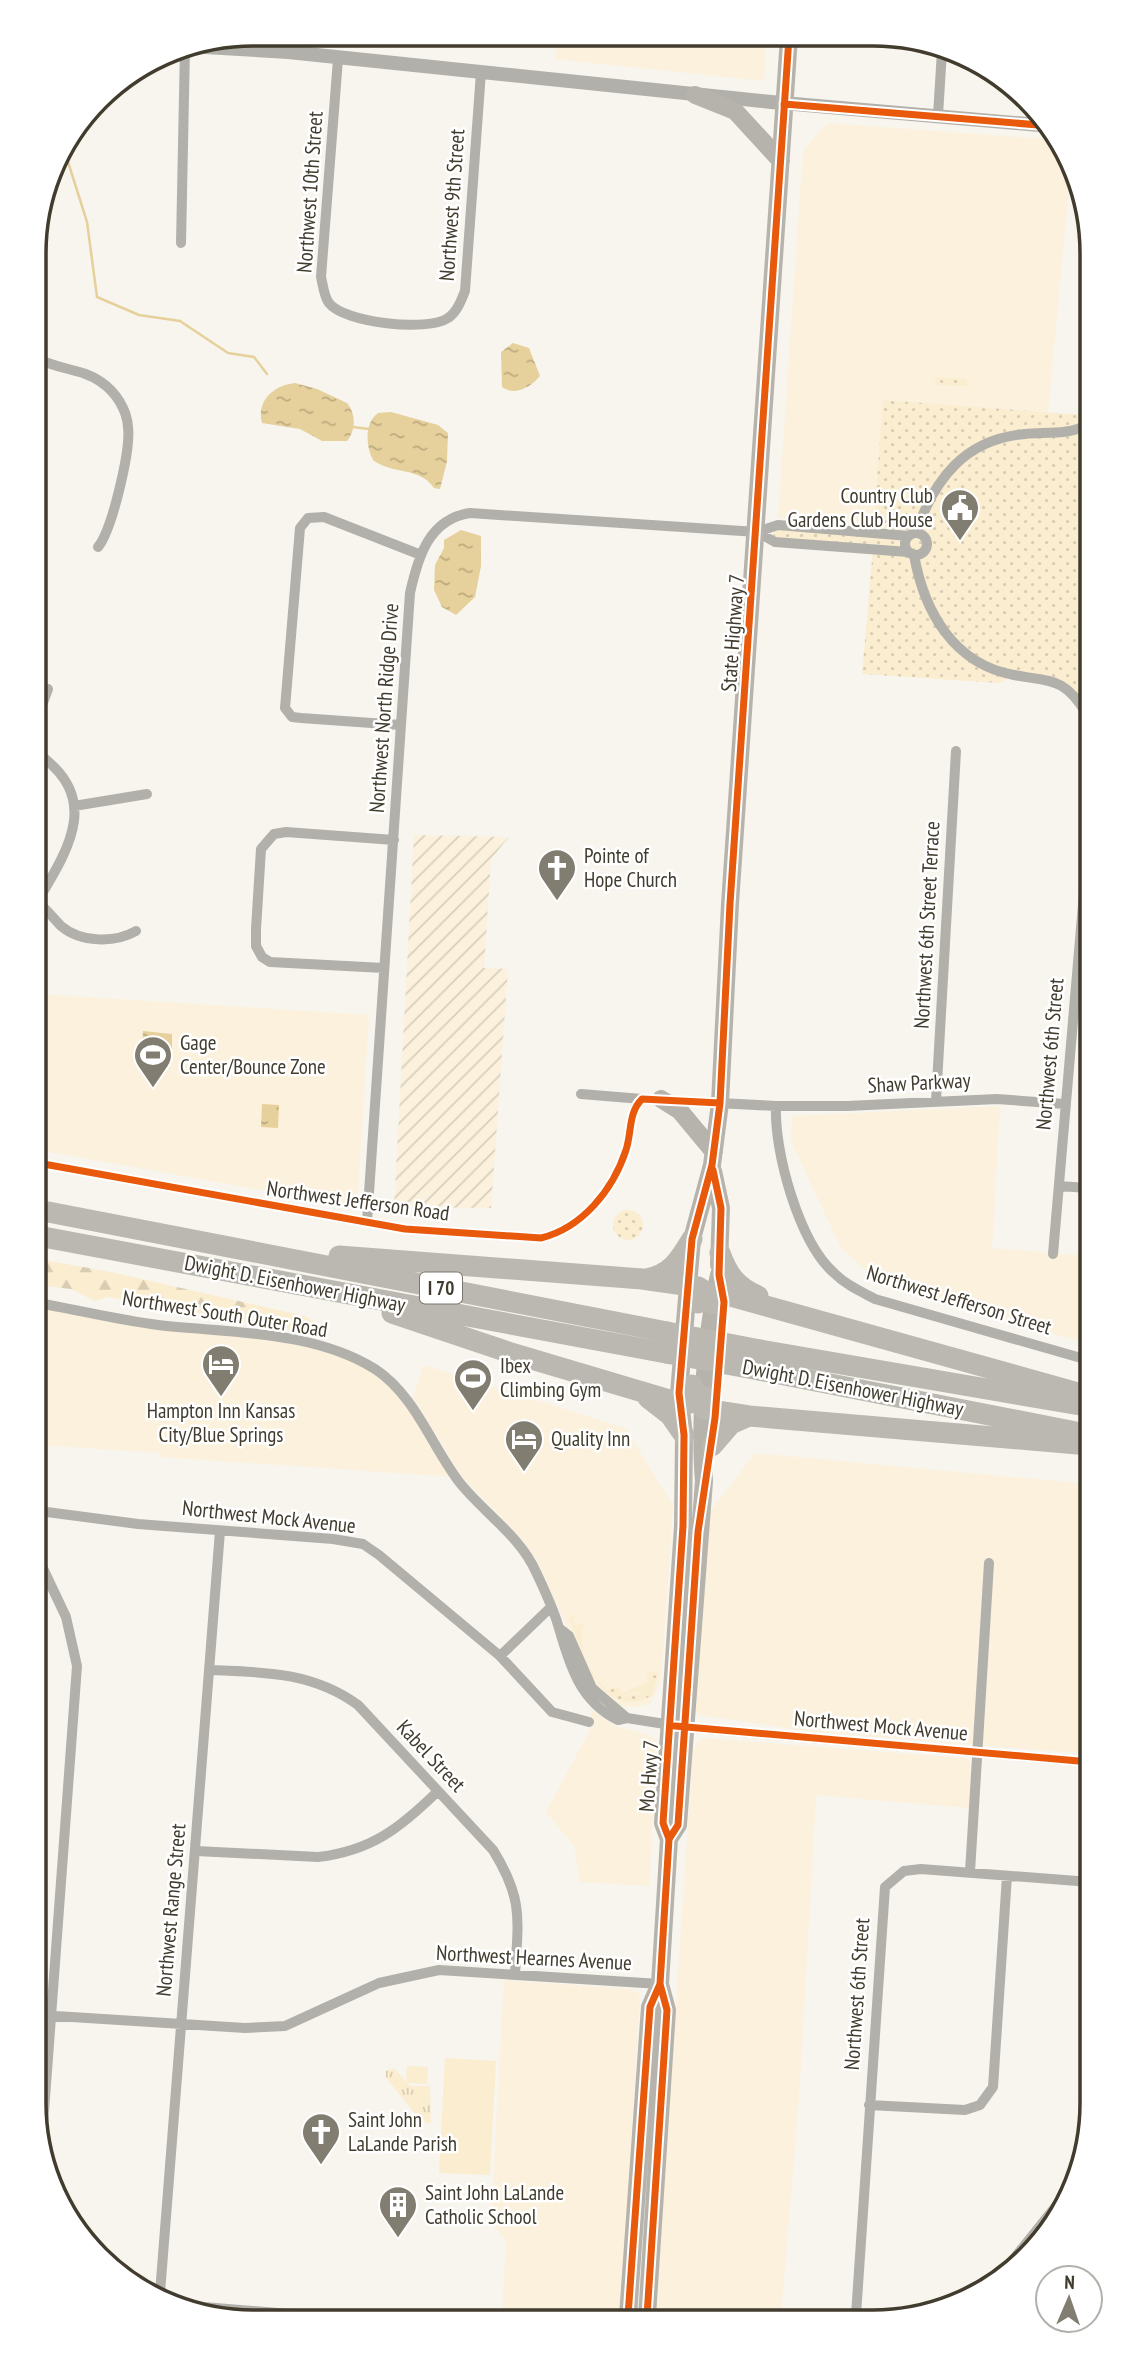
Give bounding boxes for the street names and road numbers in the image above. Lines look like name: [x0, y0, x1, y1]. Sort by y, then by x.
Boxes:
street label: Northwest 10th Street: [290, 110, 329, 274]
street label: Northwest 9th Street: [433, 128, 470, 282]
street label: State Highway 7: [715, 573, 750, 693]
street label: Northwest North Ridge Drive: [363, 602, 404, 814]
street label: Northwest 6th Street Terrace: [908, 821, 945, 1029]
street label: Northwest 6th Street: [1029, 977, 1070, 1131]
street label: Shaw Parkway: [867, 1066, 971, 1099]
street label: Northwest Jefferson Road: [265, 1174, 451, 1227]
street label: Dwight D. Eisenhower Highway: [182, 1249, 408, 1318]
street label: Northwest Jefferson Street: [863, 1259, 1055, 1341]
road number: I 70: [420, 1272, 462, 1304]
street label: Northwest South Outer Road: [121, 1284, 330, 1343]
street label: Dwight D. Eisenhower Highway: [740, 1353, 966, 1422]
street label: Northwest Mock Avenue: [181, 1494, 357, 1539]
street label: Northwest Mock Avenue: [793, 1704, 969, 1747]
street label: Kabel Street: [391, 1714, 472, 1798]
street label: Mo Hwy 7: [633, 1739, 664, 1813]
street label: Northwest Range Street: [150, 1822, 192, 1997]
street label: Northwest 6th Street: [838, 1917, 875, 2071]
street label: Northwest Hearnes Avenue: [435, 1939, 633, 1976]

